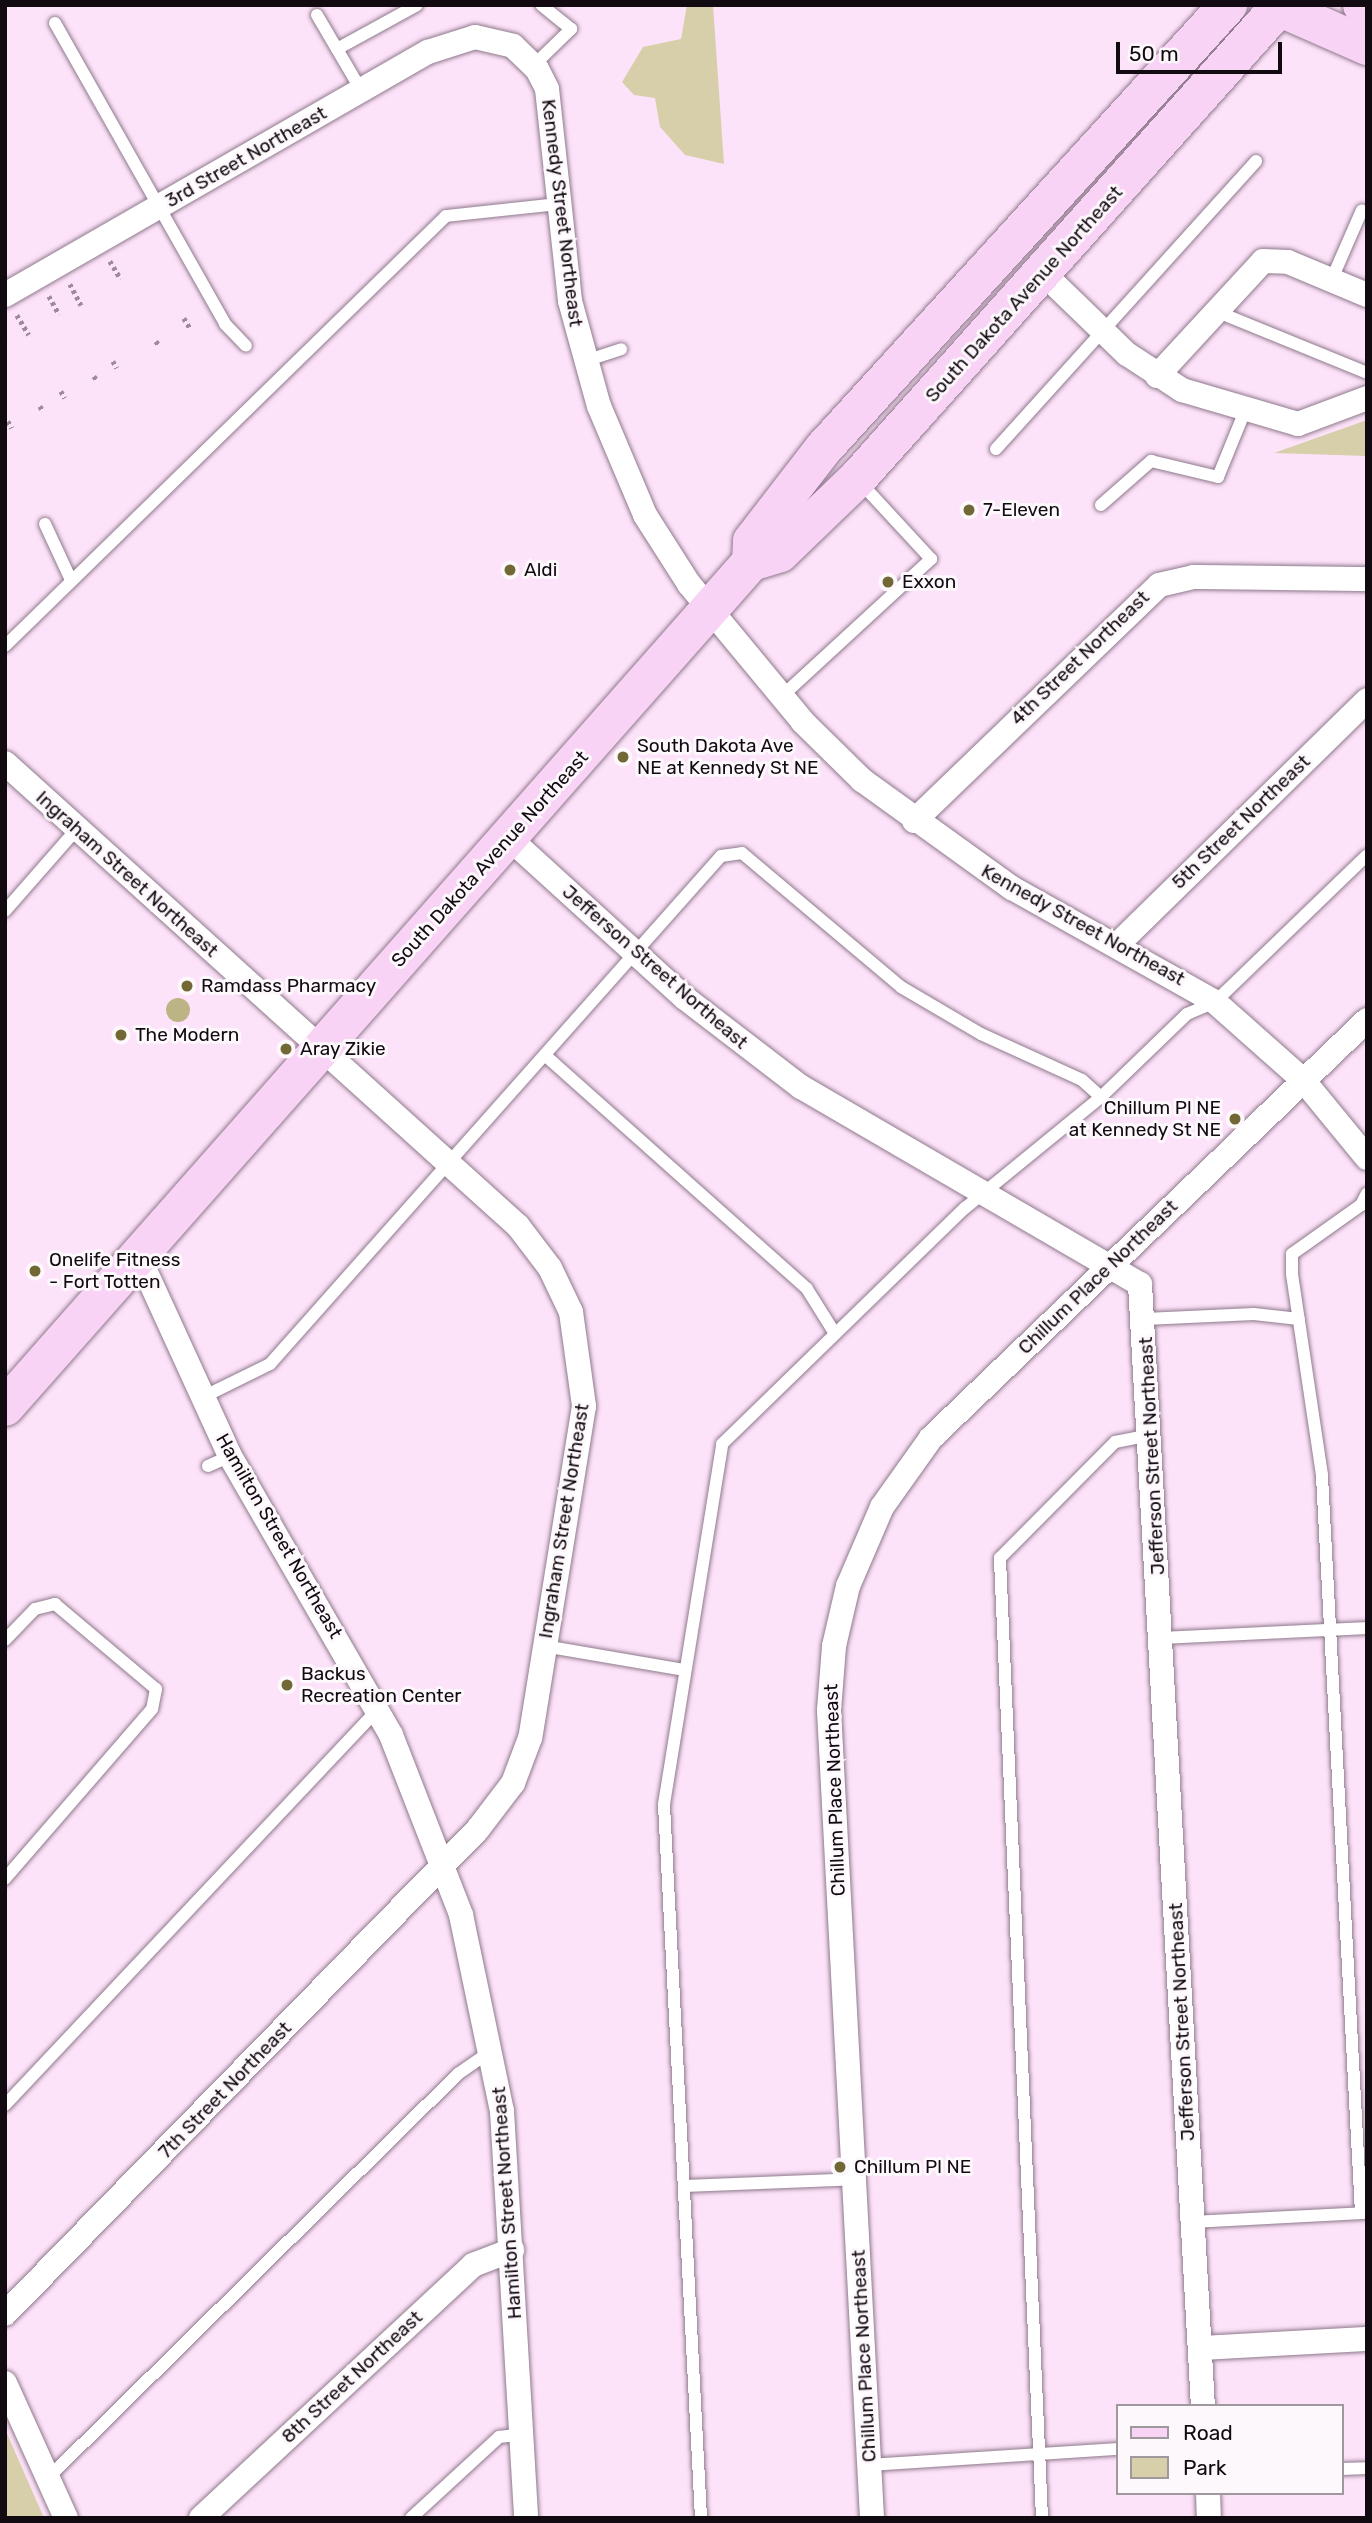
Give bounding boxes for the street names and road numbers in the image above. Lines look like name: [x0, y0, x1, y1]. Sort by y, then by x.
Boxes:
street label: Kennedy Street Northeast: [537, 98, 587, 328]
street label: 3rd Street Northeast: [161, 101, 331, 213]
street label: South Dakota Avenue Northeast: [921, 181, 1127, 407]
street label: 4th Street Northeast: [1006, 586, 1154, 730]
street label: South Dakota Avenue Northeast: [387, 746, 593, 972]
street label: 5th Street Northeast: [1167, 750, 1315, 894]
street label: Ingraham Street Northeast: [31, 786, 223, 962]
street label: Kennedy Street Northeast: [977, 859, 1189, 991]
street label: Jefferson Street Northeast: [558, 880, 752, 1054]
street label: Chillum Place Northeast: [1014, 1195, 1182, 1359]
street label: Jefferson Street Northeast: [1134, 1336, 1170, 1576]
street label: Ingraham Street Northeast: [534, 1402, 594, 1640]
street label: Hamilton Street Northeast: [211, 1429, 347, 1643]
street label: Chillum Place Northeast: [820, 1683, 850, 1897]
street label: Jefferson Street Northeast: [1164, 1902, 1200, 2142]
street label: 7th Street Northeast: [154, 2017, 296, 2163]
street label: Hamilton Street Northeast: [488, 2086, 526, 2320]
street label: Chillum Place Northeast: [847, 2249, 881, 2463]
street label: 8th Street Northeast: [277, 2306, 427, 2448]

